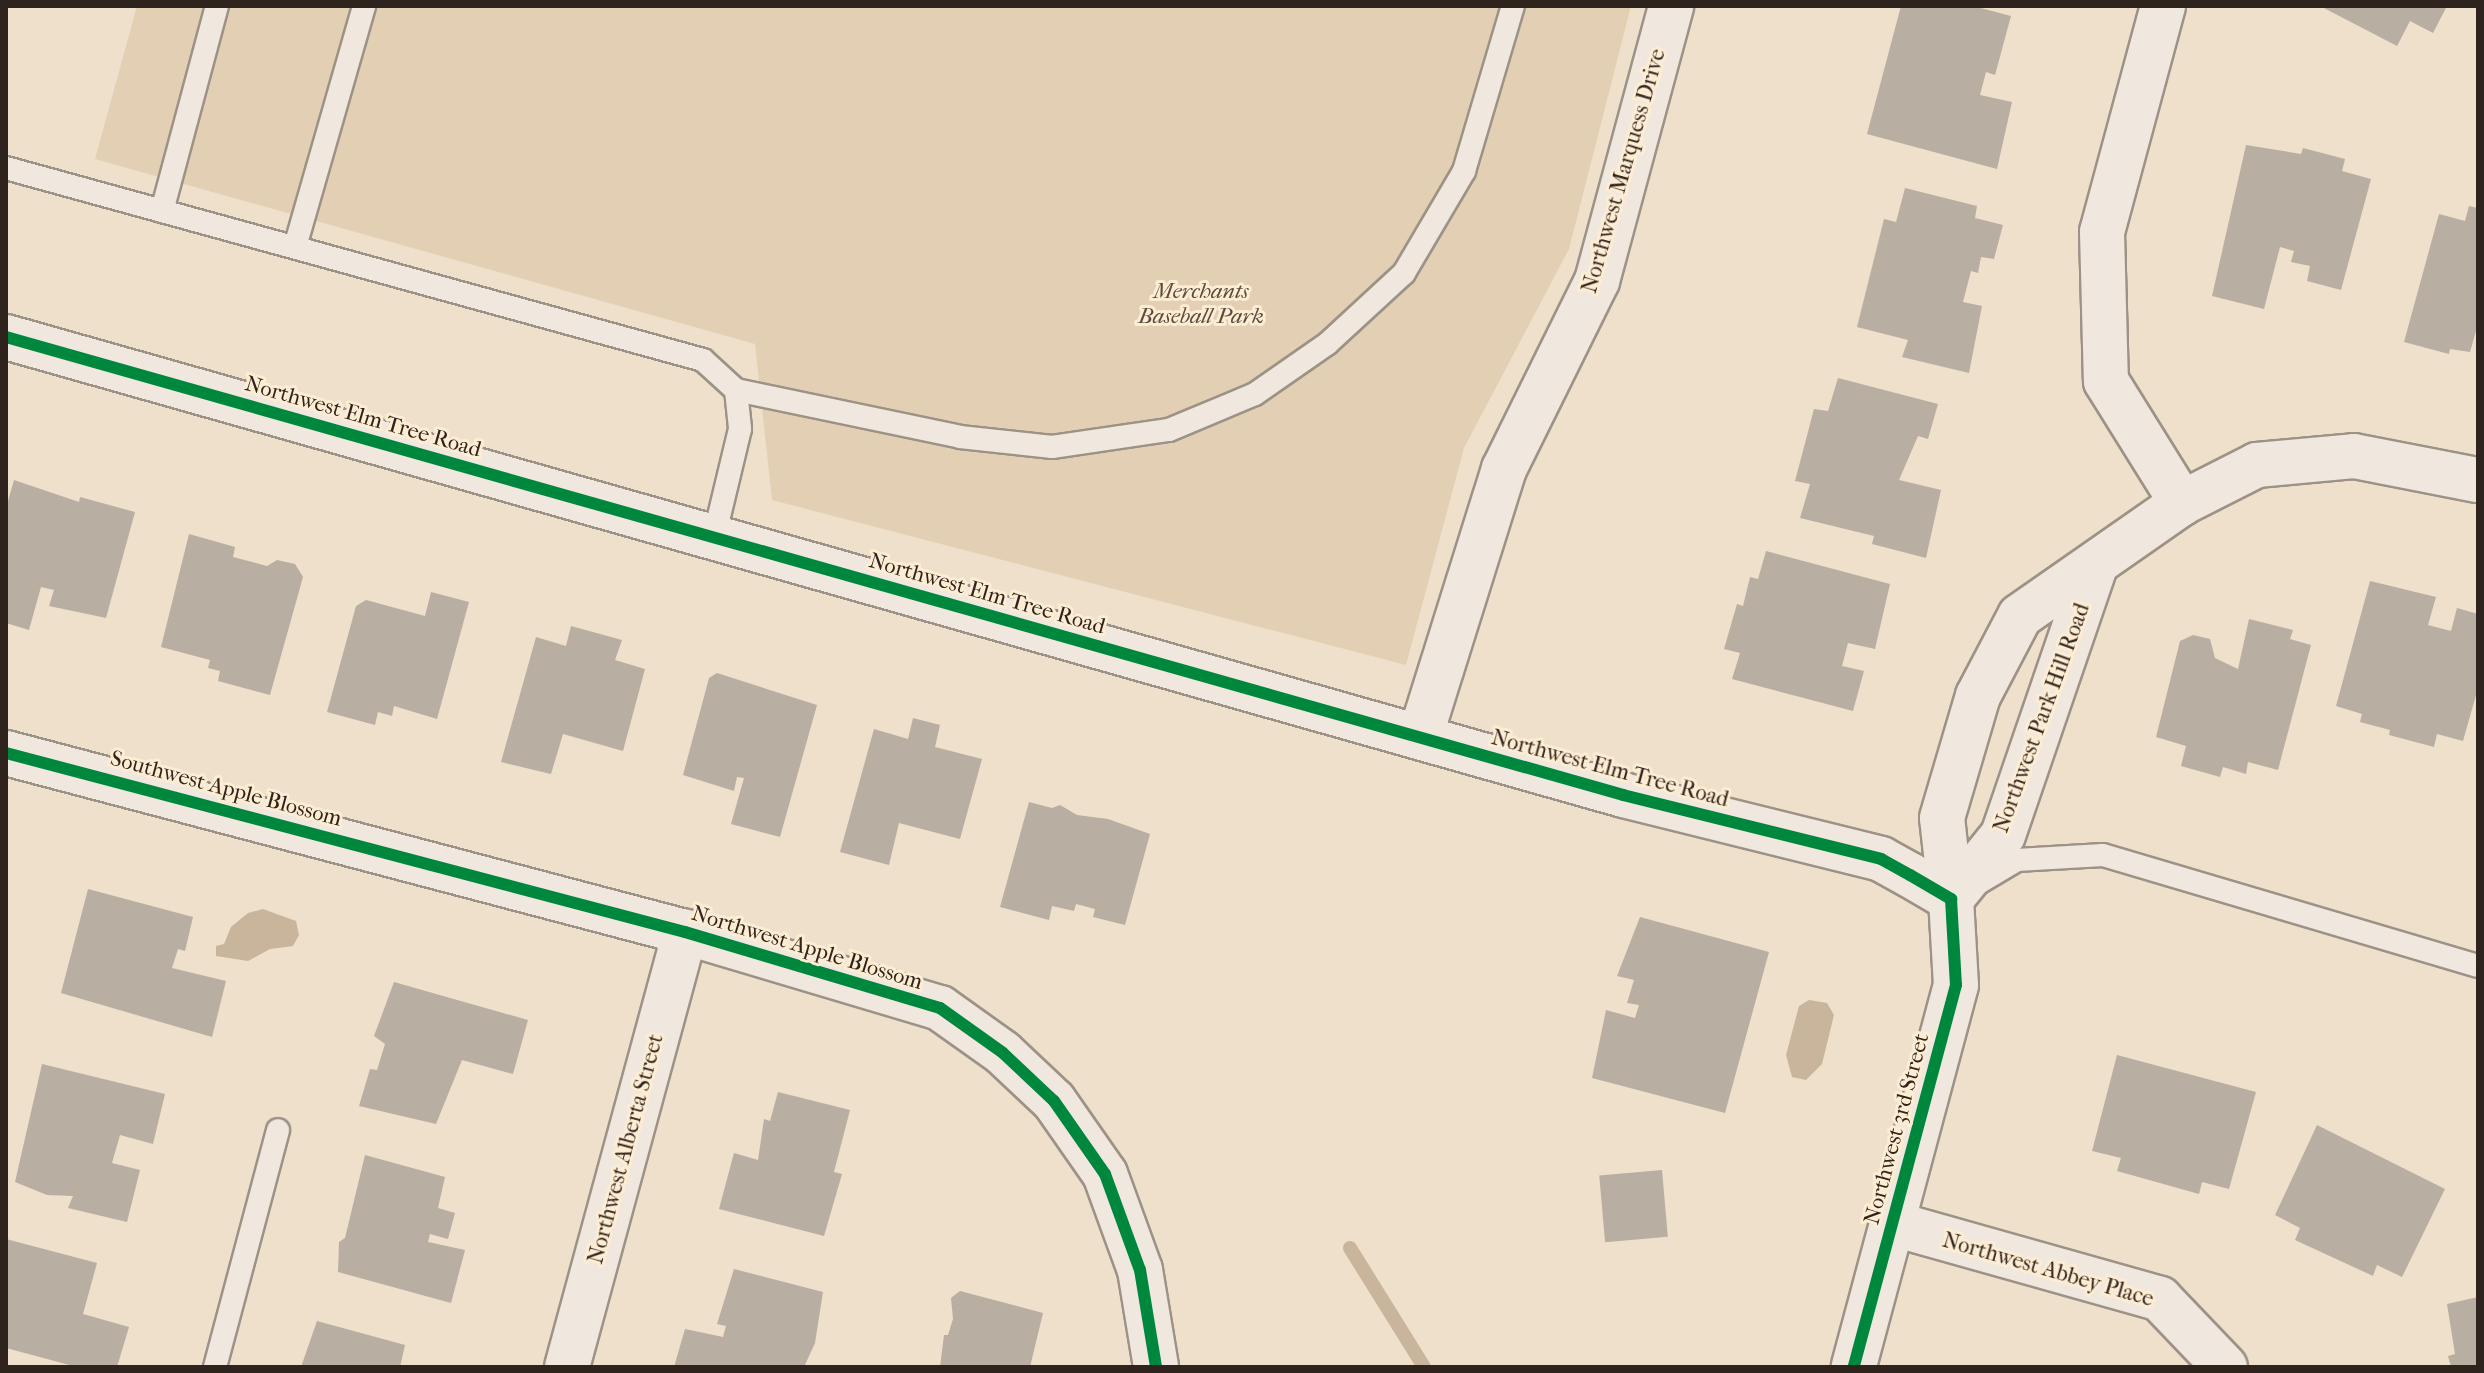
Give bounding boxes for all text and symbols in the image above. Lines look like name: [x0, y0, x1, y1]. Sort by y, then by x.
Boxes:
street label: Northwest Marquess Drive: [1576, 46, 1672, 296]
park label: Merchants Baseball Park: [1138, 278, 1264, 330]
street label: Northwest Elm Tree Road: [242, 371, 484, 463]
street label: Northwest Elm Tree Road: [866, 548, 1108, 640]
street label: Northwest Park Hill Road: [1988, 600, 2096, 836]
street label: Northwest Elm Tree Road: [1488, 725, 1732, 813]
street label: Southwest Apple Blossom: [107, 745, 345, 833]
street label: Northwest Apple Blossom: [688, 900, 926, 996]
street label: Northwest 3rd Street: [1859, 1030, 1935, 1228]
street label: Northwest Alberta Street: [583, 1031, 669, 1267]
street label: Northwest Abbey Place: [1939, 1227, 2157, 1313]

